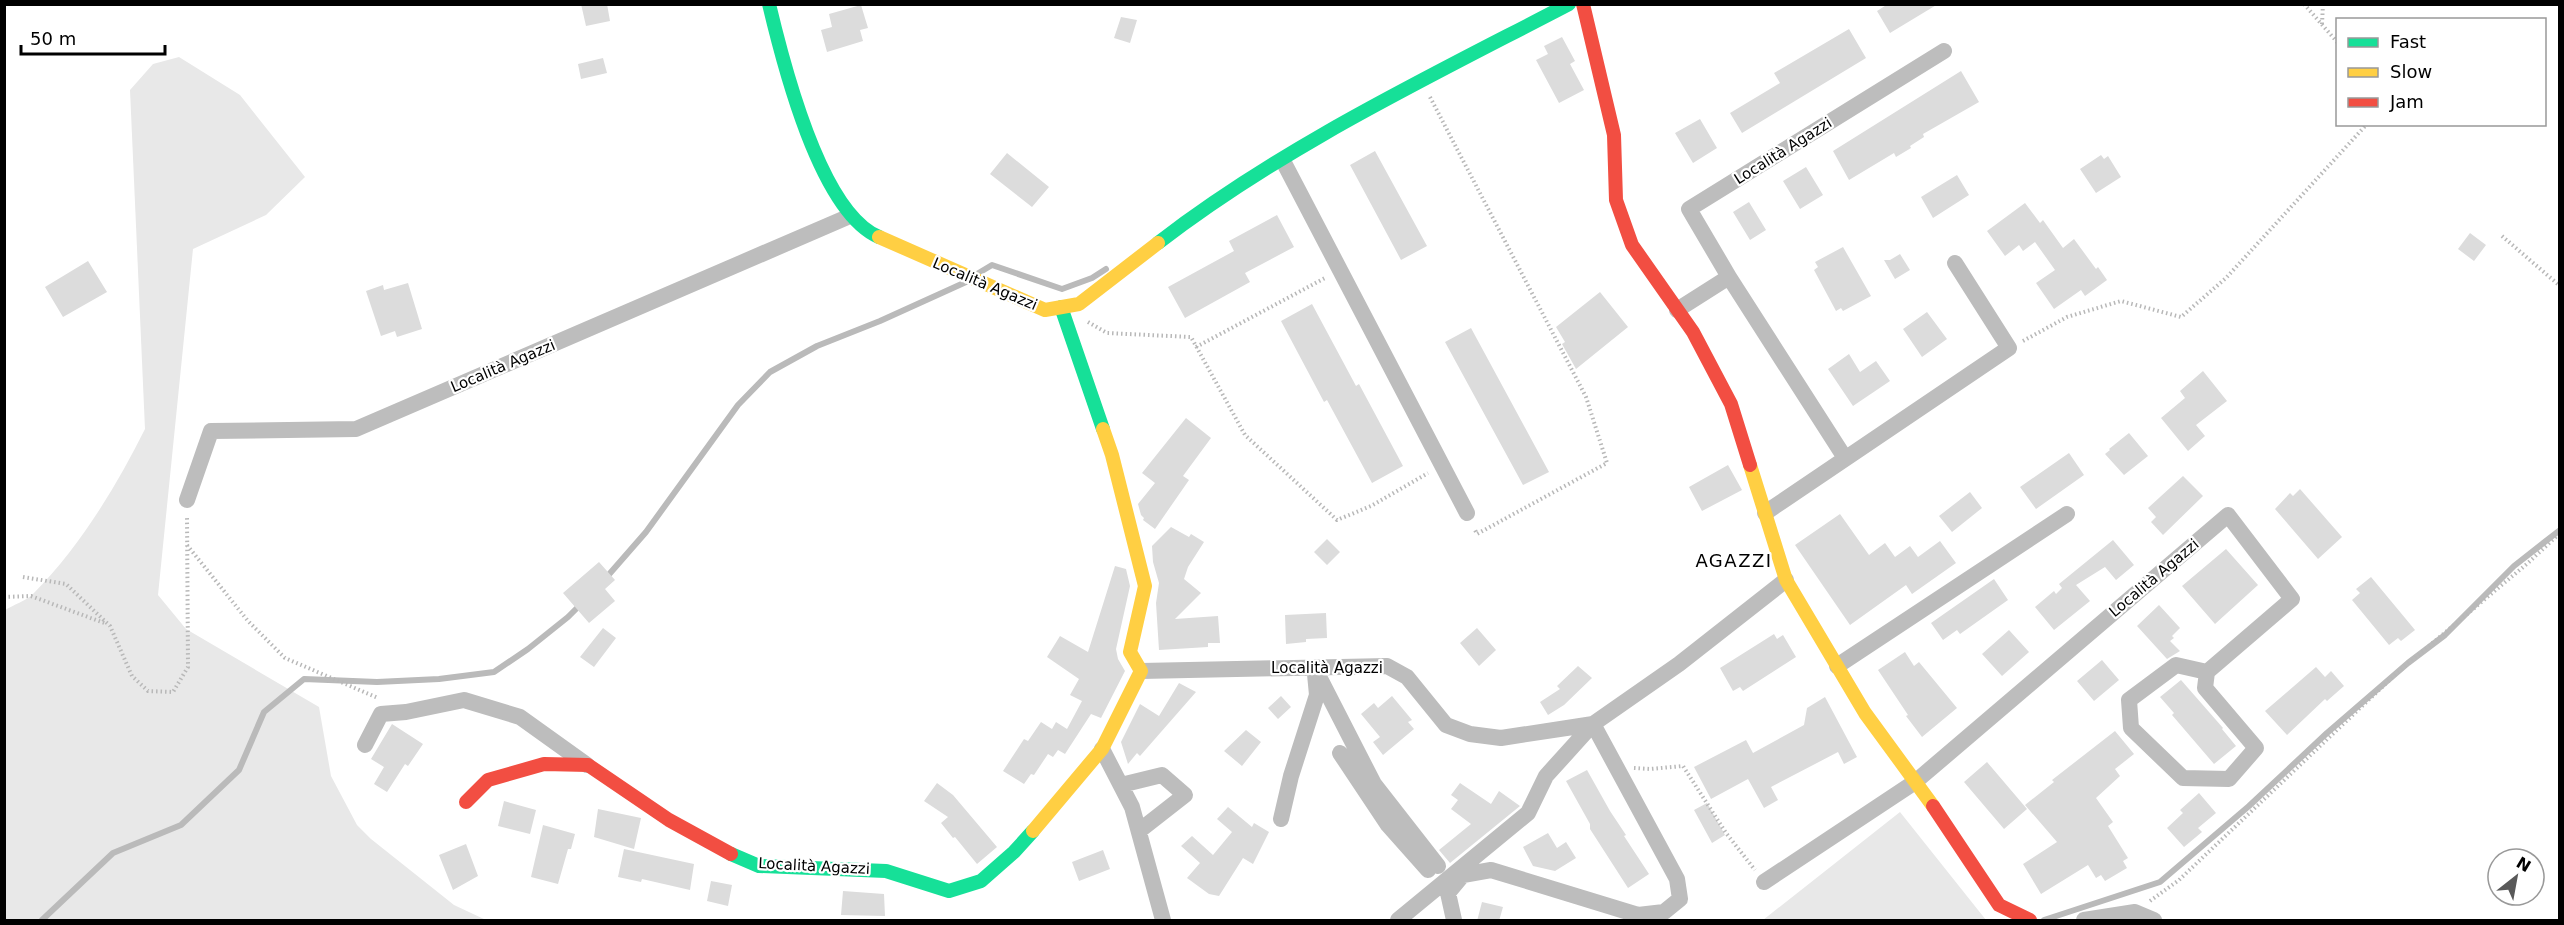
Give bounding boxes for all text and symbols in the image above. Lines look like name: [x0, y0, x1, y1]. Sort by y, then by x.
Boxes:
scale bar: [21, 18, 165, 56]
legend: [2336, 18, 2546, 126]
text: 50 m: [30, 28, 76, 49]
text: Fast: [2390, 31, 2426, 52]
text: Slow: [2390, 61, 2432, 82]
text: Jam: [2389, 91, 2424, 112]
street label: Località Agazzi: [1731, 114, 1835, 188]
street label: Località Agazzi: [930, 254, 1040, 314]
street label: Località Agazzi: [448, 336, 558, 396]
street label: Località Agazzi: [2105, 535, 2203, 621]
district label: AGAZZI: [1695, 550, 1773, 571]
street label: Località Agazzi: [1271, 659, 1383, 677]
north arrow: [2486, 847, 2546, 907]
text: N: [2513, 853, 2534, 876]
street label: Località Agazzi: [758, 854, 870, 878]

